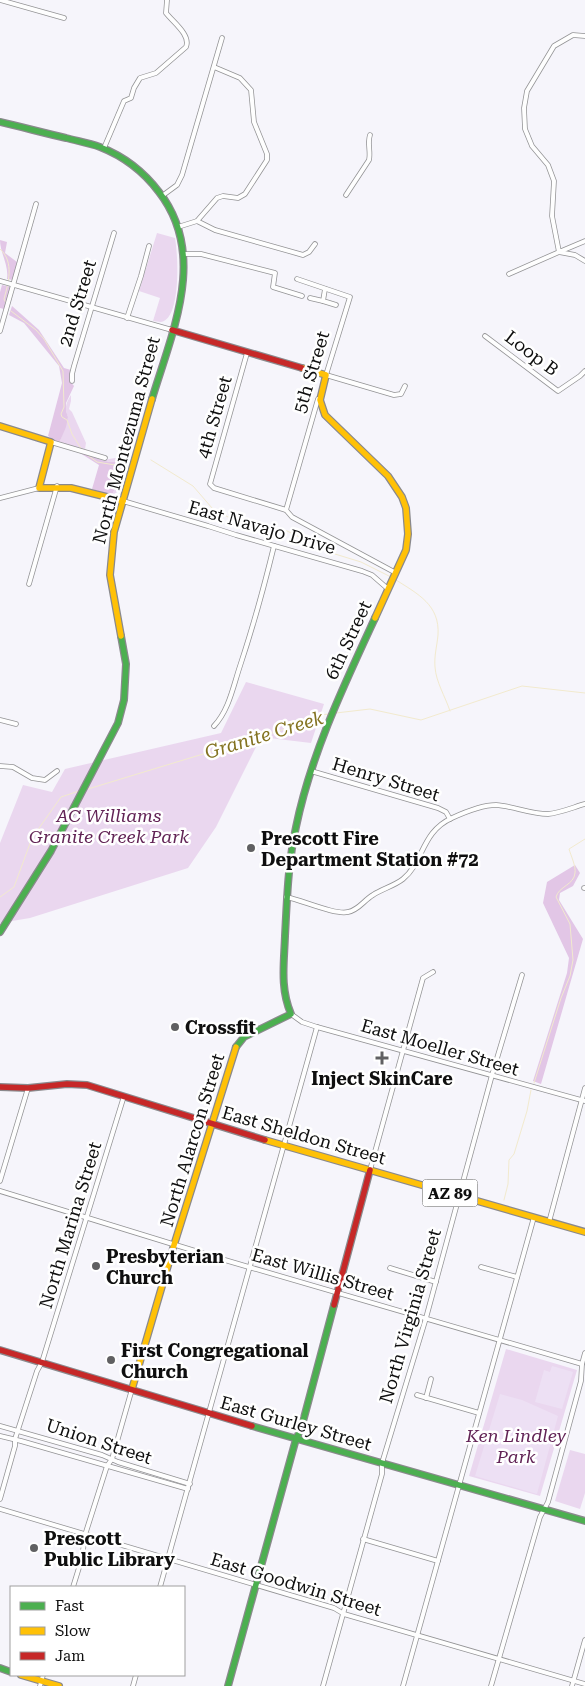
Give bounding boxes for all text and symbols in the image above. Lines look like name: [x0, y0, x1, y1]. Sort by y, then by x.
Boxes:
street label: 2nd Street: [54, 257, 100, 349]
street label: Loop B: [501, 326, 563, 380]
street label: 5th Street: [289, 328, 333, 416]
street label: North Montezuma Street: [88, 334, 164, 546]
street label: 4th Street: [192, 373, 236, 461]
street label: East Navajo Drive: [186, 496, 338, 558]
street label: 6th Street: [321, 597, 376, 683]
water label: Granite Creek: [202, 706, 327, 764]
street label: Henry Street: [330, 753, 442, 805]
park label: AC Williams Granite Creek Park: [29, 805, 189, 847]
place label: Prescott Fire Department Station #72: [261, 828, 478, 870]
marker: Prescott Fire Department Station #72: [245, 842, 257, 854]
street label: East Moeller Street: [359, 1014, 522, 1080]
place label: Crossfit: [185, 1017, 256, 1038]
marker: Crossfit: [169, 1021, 181, 1033]
street label: North Alarcon Street: [156, 1051, 228, 1229]
marker: Inject SkinCare: [375, 1051, 389, 1065]
place label: Inject SkinCare: [311, 1068, 453, 1089]
street label: East Sheldon Street: [220, 1102, 389, 1169]
street label: North Marina Street: [35, 1139, 105, 1311]
road number: AZ 89: [422, 1180, 478, 1206]
street label: North Virginia Street: [375, 1226, 445, 1406]
street label: East Willis Street: [250, 1244, 397, 1304]
place label: Presbyterian Church: [106, 1246, 224, 1288]
marker: Presbyterian Church: [90, 1260, 102, 1272]
place label: First Congregational Church: [121, 1340, 309, 1382]
marker: First Congregational Church: [105, 1354, 117, 1366]
street label: East Gurley Street: [218, 1391, 374, 1455]
street label: Union Street: [43, 1414, 155, 1468]
park label: Ken Lindley Park: [465, 1425, 567, 1467]
place label: Prescott Public Library: [44, 1528, 175, 1570]
marker: Prescott Public Library: [28, 1542, 40, 1554]
street label: East Goodwin Street: [208, 1548, 384, 1620]
legend: [10, 1586, 185, 1676]
text: Fast: [55, 1597, 85, 1615]
text: Slow: [55, 1622, 91, 1640]
text: Jam: [55, 1647, 85, 1665]

